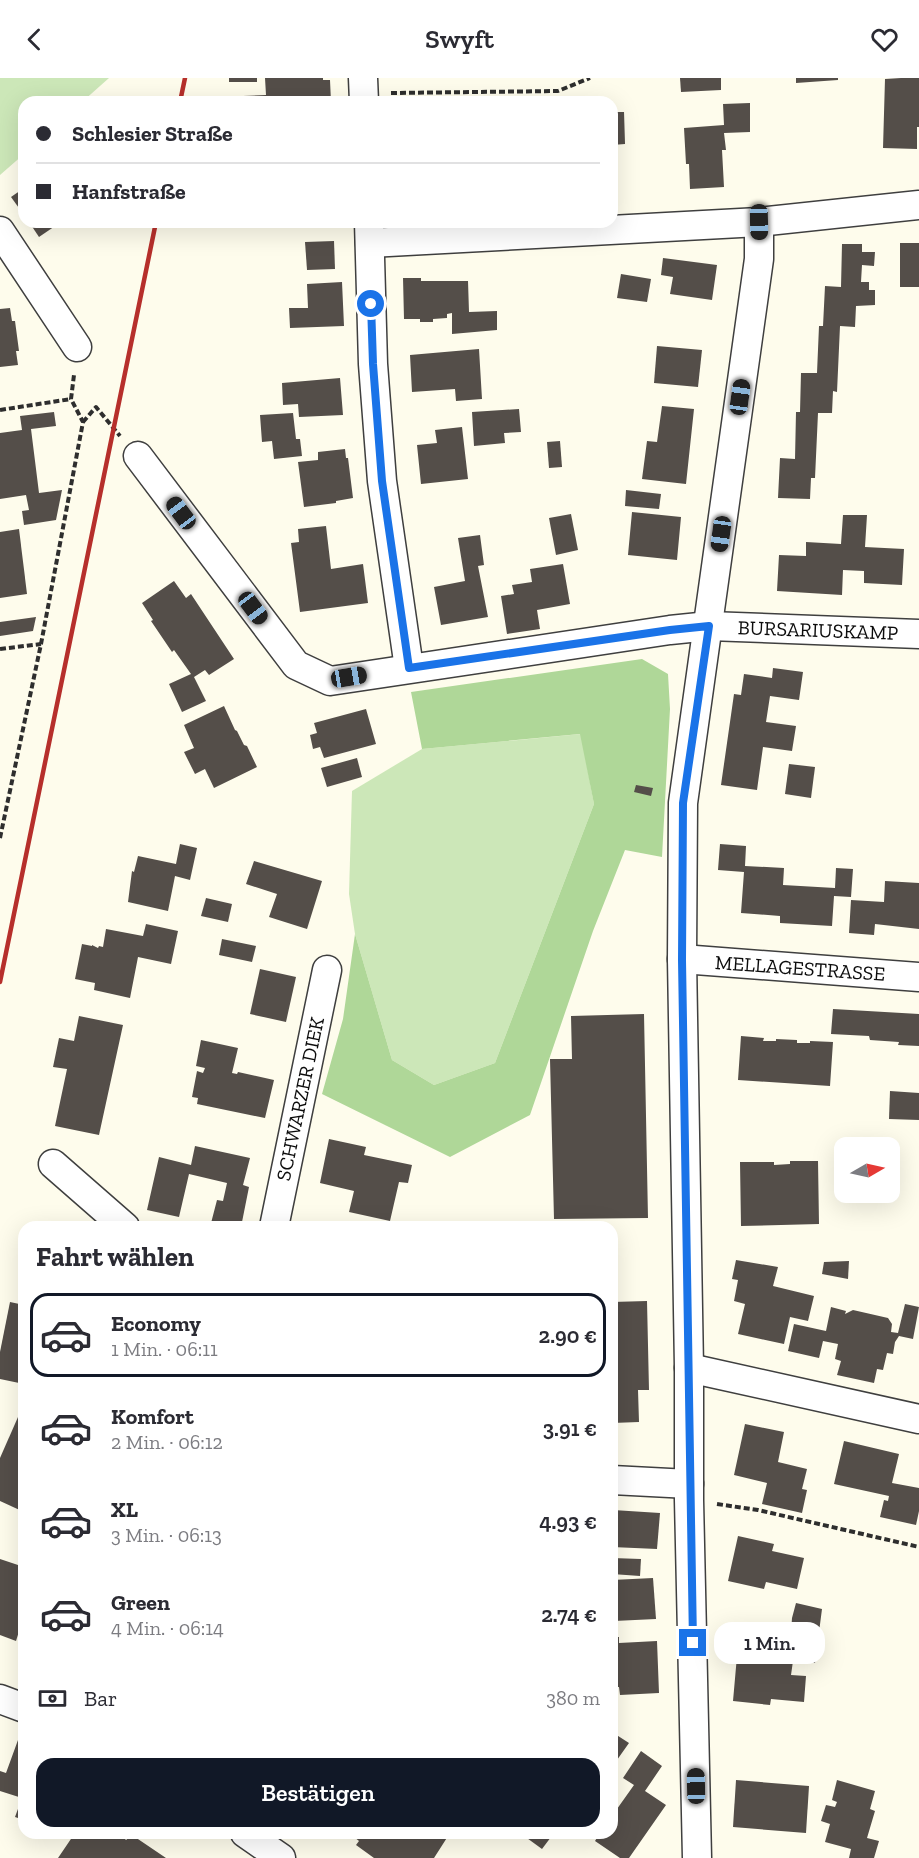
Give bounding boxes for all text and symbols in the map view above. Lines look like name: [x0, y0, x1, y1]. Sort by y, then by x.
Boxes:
icon: back: [18, 23, 51, 56]
text: Swyft: [425, 23, 494, 55]
icon: heart: [868, 23, 901, 56]
text: Schlesier Straße: [72, 120, 233, 147]
text: Hanfstraße: [72, 178, 186, 205]
car: [750, 204, 768, 240]
route start: [357, 290, 384, 317]
car: [729, 378, 751, 416]
car: [163, 493, 199, 533]
car: [710, 515, 732, 553]
car: [235, 588, 271, 628]
street label: BURSARIUSKAMP: [737, 615, 899, 645]
car: [330, 665, 368, 689]
street label: MELLAGESTRASSE: [714, 950, 886, 986]
street label: SCHWARZER DIEK: [271, 1015, 329, 1183]
north arrow: [834, 1137, 900, 1203]
map controls: [834, 1137, 900, 1203]
text: Fahrt wählen: [36, 1241, 194, 1273]
icon: car: [39, 1308, 93, 1362]
text: Economy: [111, 1310, 201, 1337]
text: 2.90 €: [539, 1322, 597, 1349]
text: 1 Min. · 06:11: [111, 1337, 218, 1361]
icon: car: [39, 1401, 93, 1455]
text: Komfort: [111, 1403, 194, 1430]
text: 3.91 €: [543, 1415, 597, 1442]
text: 2 Min. · 06:12: [111, 1430, 223, 1454]
icon: car: [39, 1494, 93, 1548]
text: XL: [111, 1496, 138, 1523]
text: 4.93 €: [539, 1508, 597, 1535]
text: 3 Min. · 06:13: [111, 1523, 222, 1547]
icon: car: [39, 1587, 93, 1641]
text: Green: [111, 1589, 170, 1616]
text: 2.74 €: [541, 1601, 597, 1628]
text: 4 Min. · 06:14: [111, 1616, 224, 1640]
callout: 1 Min.: [714, 1622, 825, 1664]
route end: [679, 1629, 706, 1656]
text: 1 Min.: [744, 1631, 795, 1655]
icon: cash: [36, 1682, 69, 1715]
text: Bar: [84, 1685, 117, 1712]
text: 380 m: [546, 1686, 600, 1710]
button: Bestätigen: [36, 1758, 600, 1827]
car: [687, 1768, 705, 1804]

